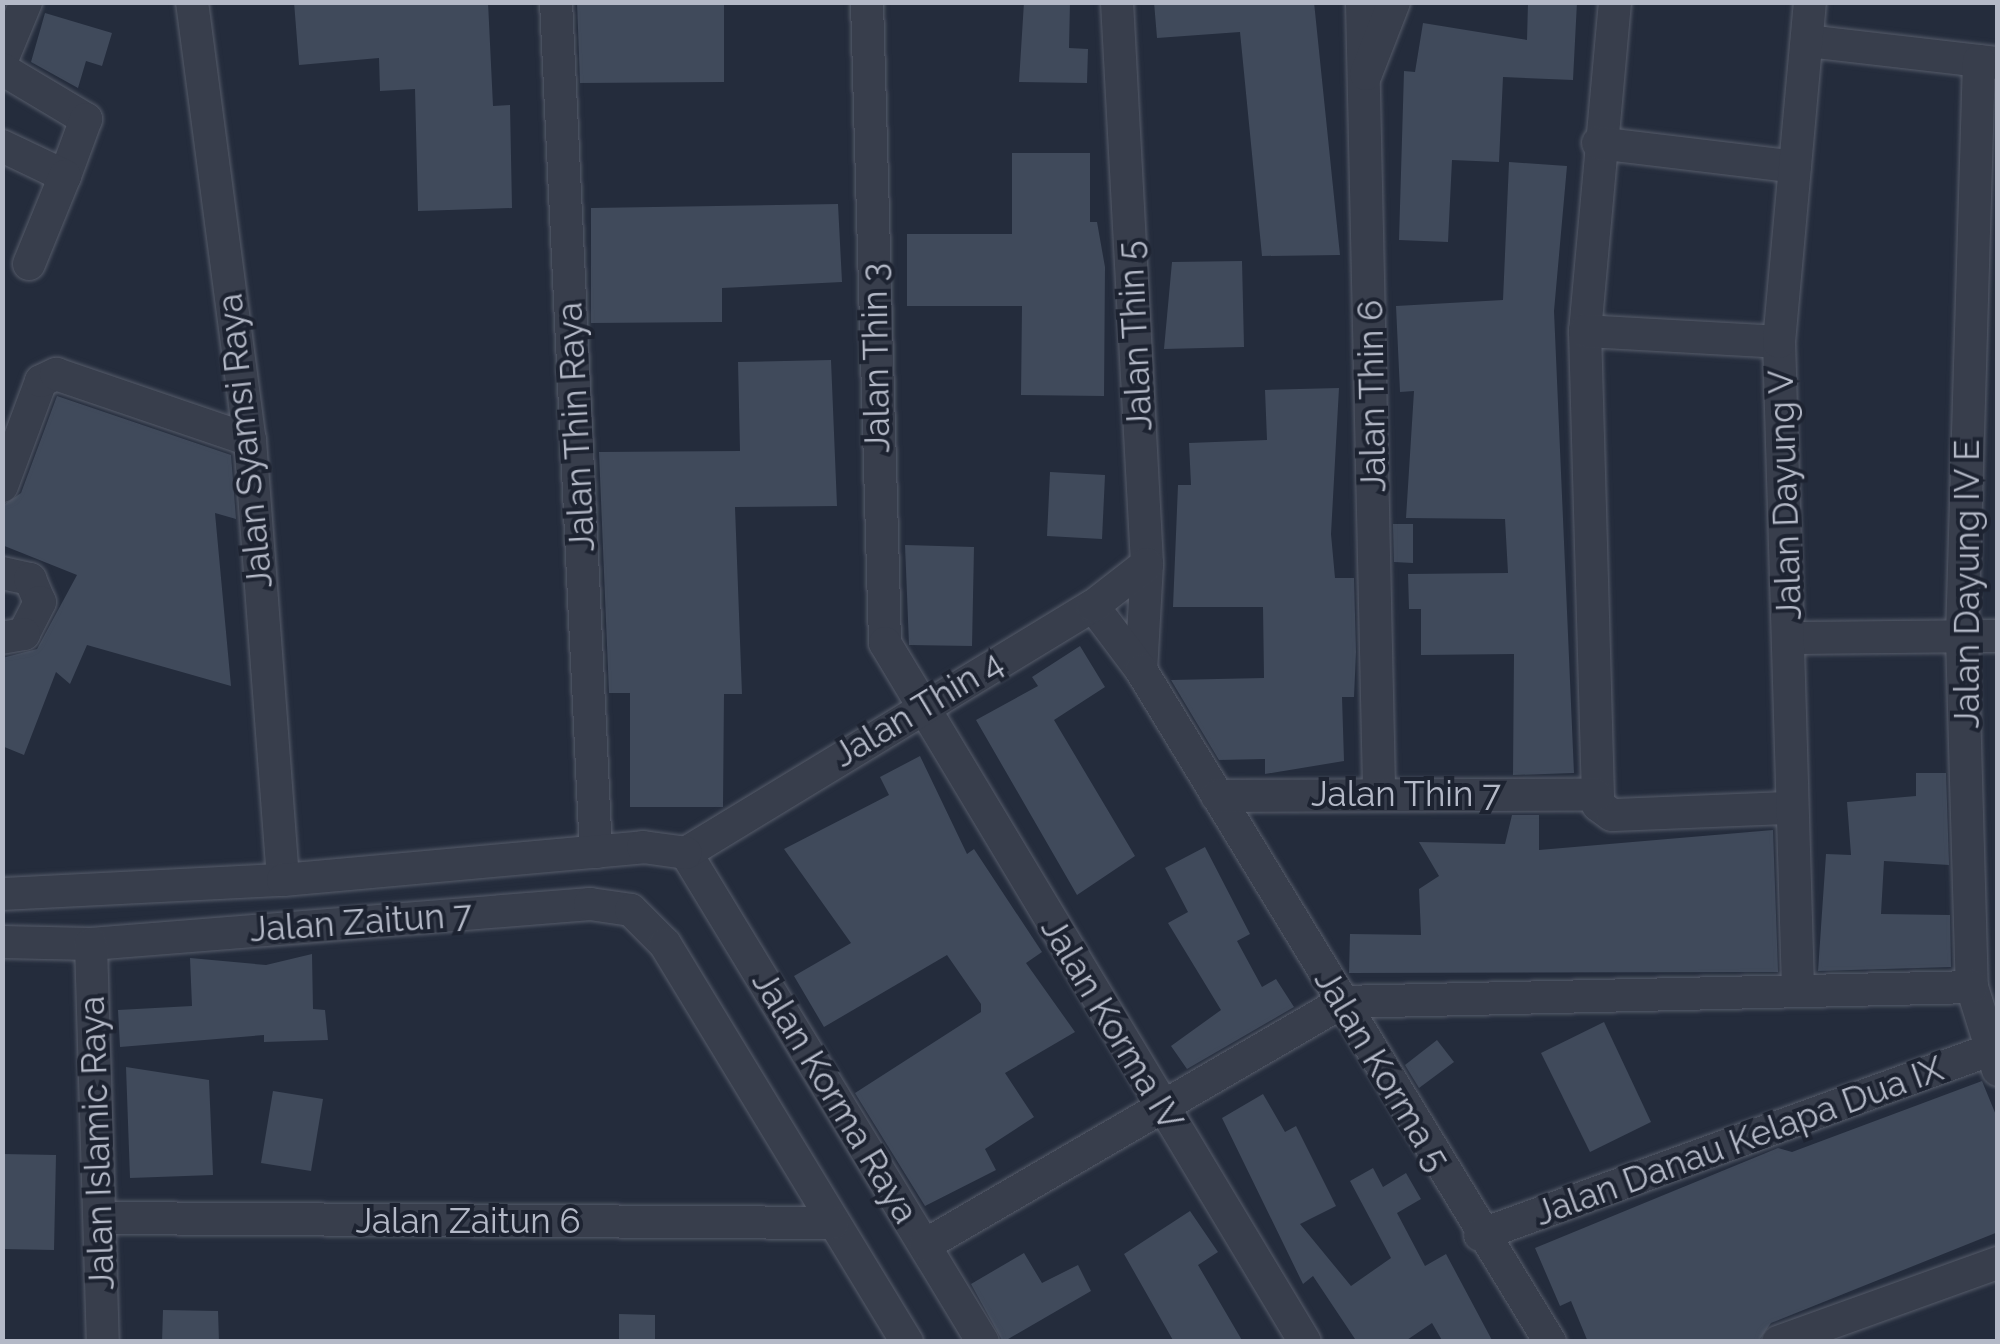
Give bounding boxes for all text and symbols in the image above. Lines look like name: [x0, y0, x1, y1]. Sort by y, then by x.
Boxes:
street label: Jalan Thin 5: [1109, 239, 1161, 433]
street label: Jalan Thin 3: [853, 262, 899, 454]
street label: Jalan Syamsi Raya: [209, 292, 281, 590]
street label: Jalan Thin 6: [1349, 299, 1395, 493]
street label: Jalan Thin Raya: [548, 301, 604, 553]
street label: Jalan Dayung V: [1760, 369, 1810, 621]
street label: Jalan Dayung IV E: [1946, 439, 1988, 729]
street label: Jalan Thin 4: [825, 642, 1011, 776]
street label: Jalan Thin 7: [1311, 773, 1501, 815]
street label: Jalan Zaitun 7: [248, 893, 474, 951]
street label: Jalan Korma IV: [1032, 910, 1192, 1138]
street label: Jalan Korma 5: [1305, 962, 1459, 1178]
street label: Jalan Korma Raya: [743, 963, 927, 1231]
street label: Jalan Islamic Raya: [71, 995, 123, 1291]
street label: Jalan Danau Kelapa Dua IX: [1529, 1047, 1949, 1235]
street label: Jalan Zaitun 6: [355, 1200, 581, 1242]

